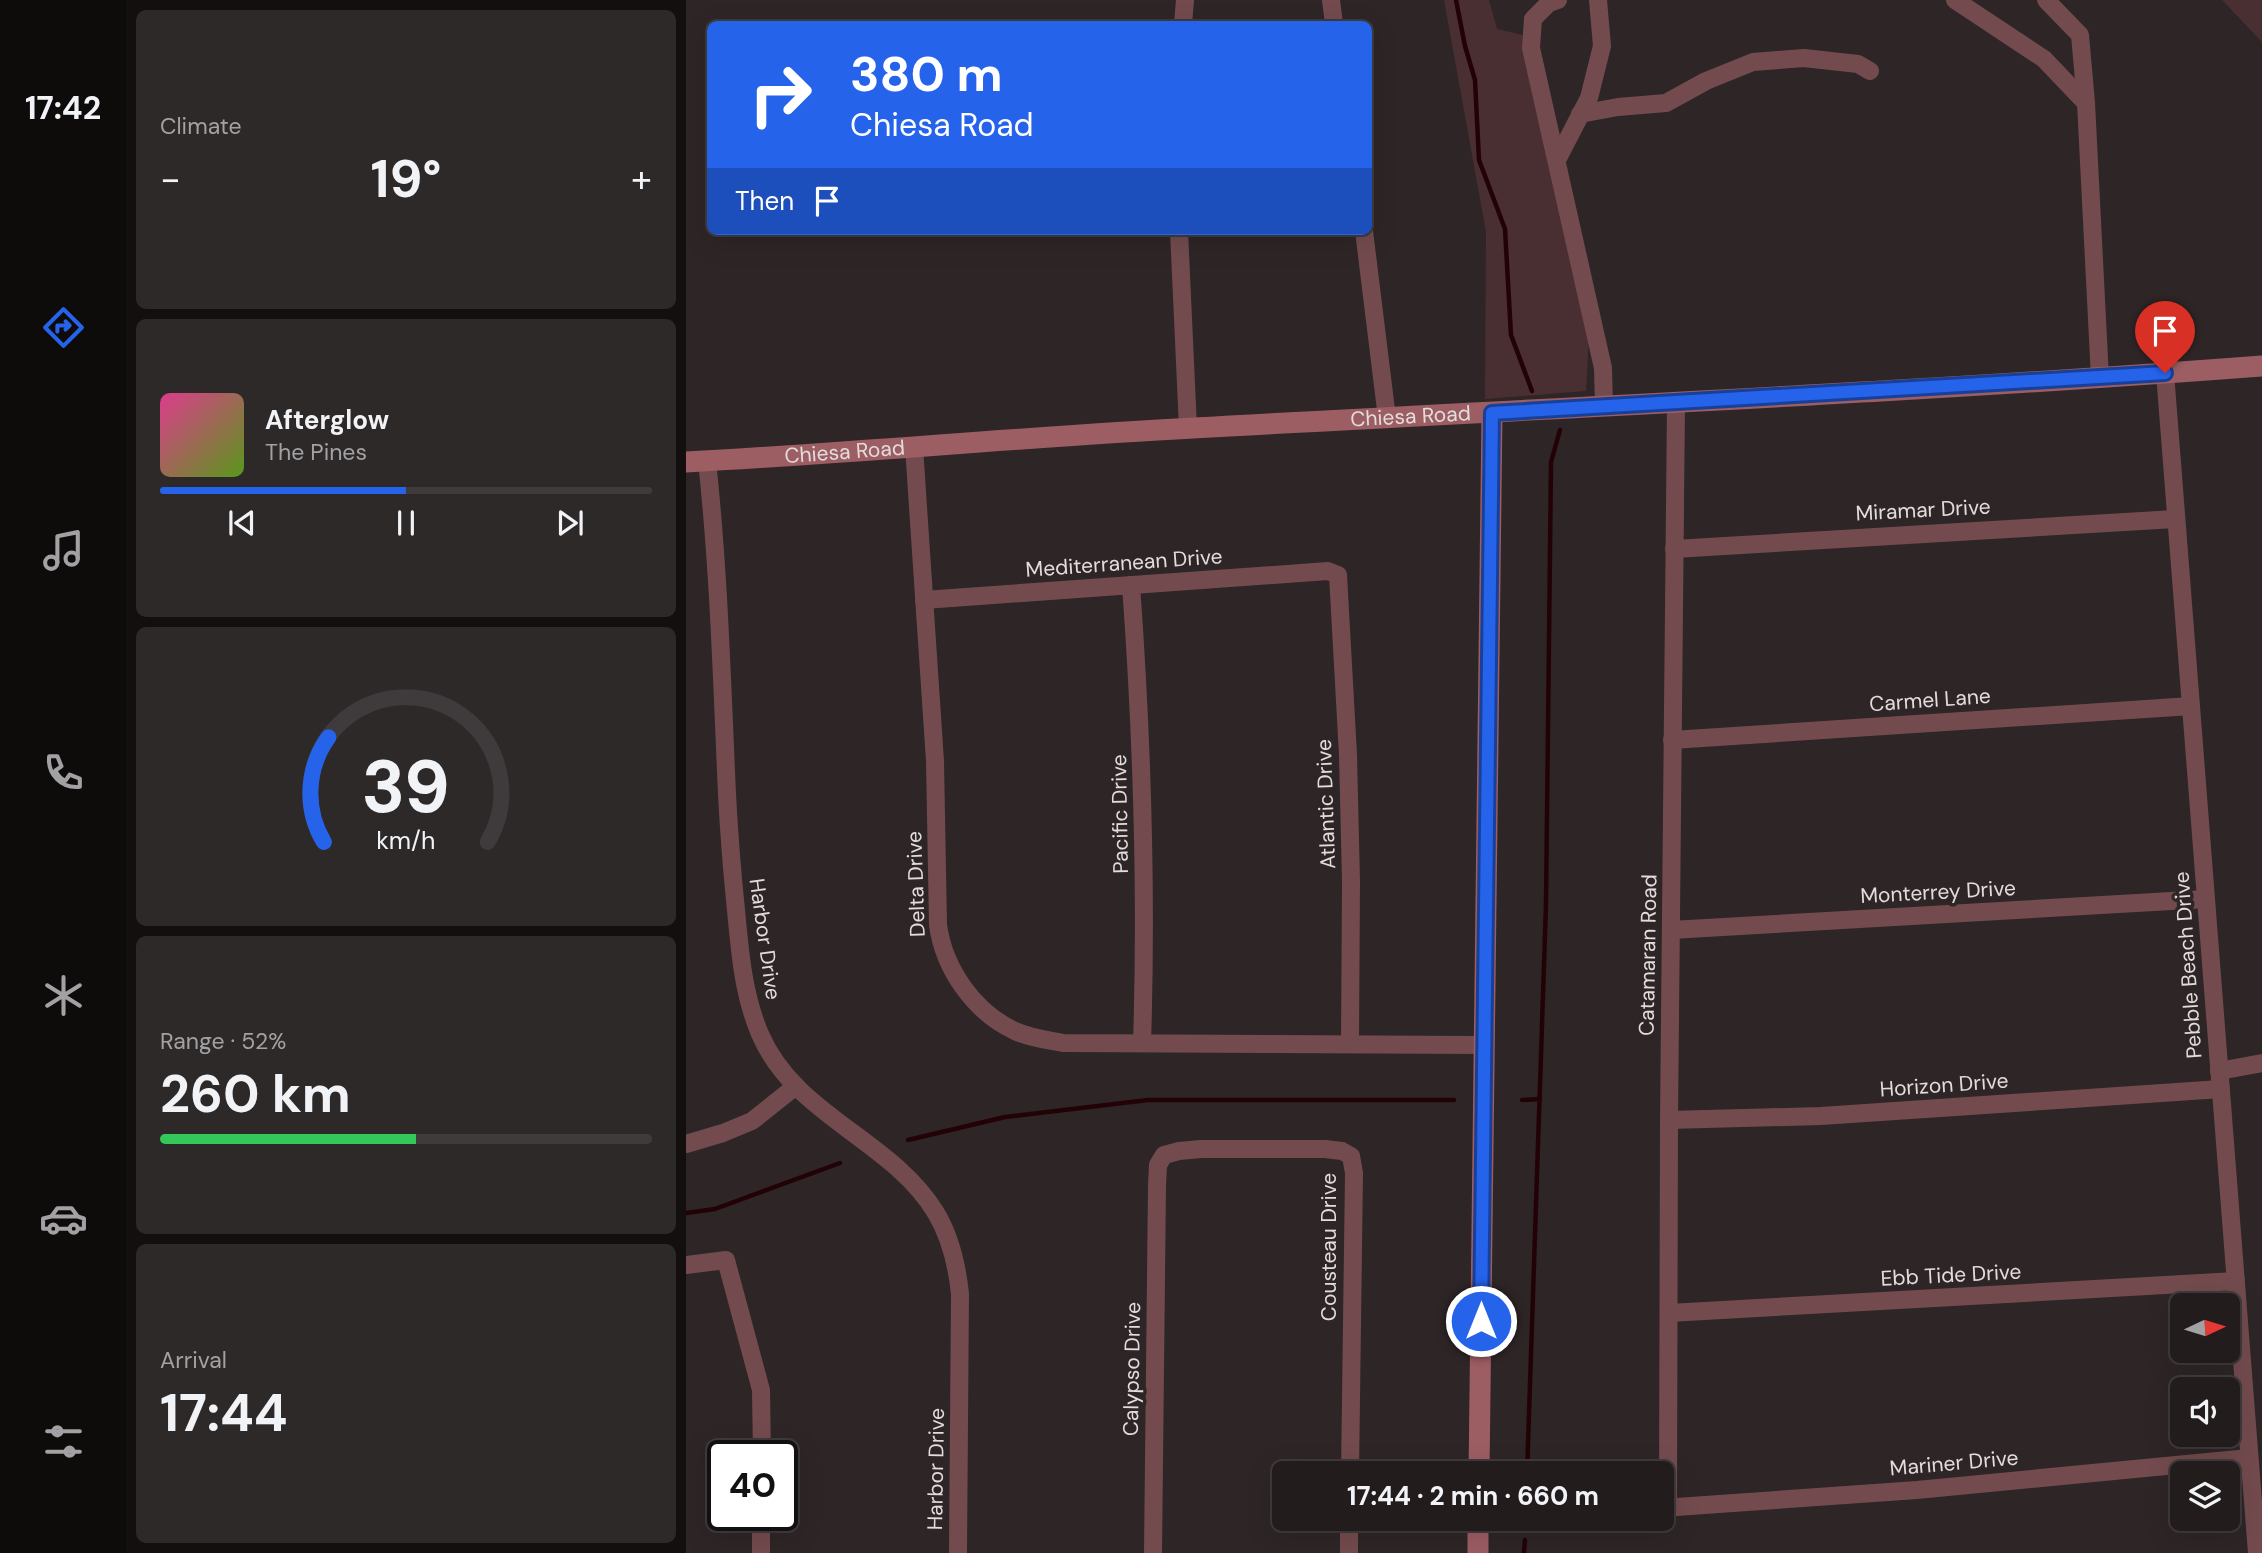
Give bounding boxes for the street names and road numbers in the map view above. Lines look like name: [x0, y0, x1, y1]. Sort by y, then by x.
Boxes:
street label: Chiesa Road: [1350, 399, 1471, 433]
street label: Chiesa Road: [784, 434, 906, 470]
street label: Miramar Drive: [1855, 492, 1991, 528]
street label: Mediterranean Drive: [1025, 542, 1224, 584]
street label: Carmel Lane: [1868, 682, 1992, 718]
street label: Atlantic Drive: [1310, 738, 1342, 869]
street label: Pacific Drive: [1105, 754, 1135, 874]
street label: Delta Drive: [900, 830, 932, 937]
street label: Pebble Beach Drive: [2167, 870, 2209, 1059]
street label: Catamaran Road: [1633, 874, 1663, 1036]
street label: Monterrey Drive: [1860, 874, 2017, 910]
street label: Harbor Drive: [743, 877, 787, 1002]
street label: Horizon Drive: [1879, 1067, 2009, 1103]
street label: Cousteau Drive: [1315, 1173, 1343, 1321]
street label: Ebb Tide Drive: [1880, 1257, 2022, 1293]
street label: Calypso Drive: [1117, 1302, 1147, 1436]
street label: Harbor Drive: [921, 1408, 951, 1530]
street label: Mariner Drive: [1889, 1443, 2020, 1483]

